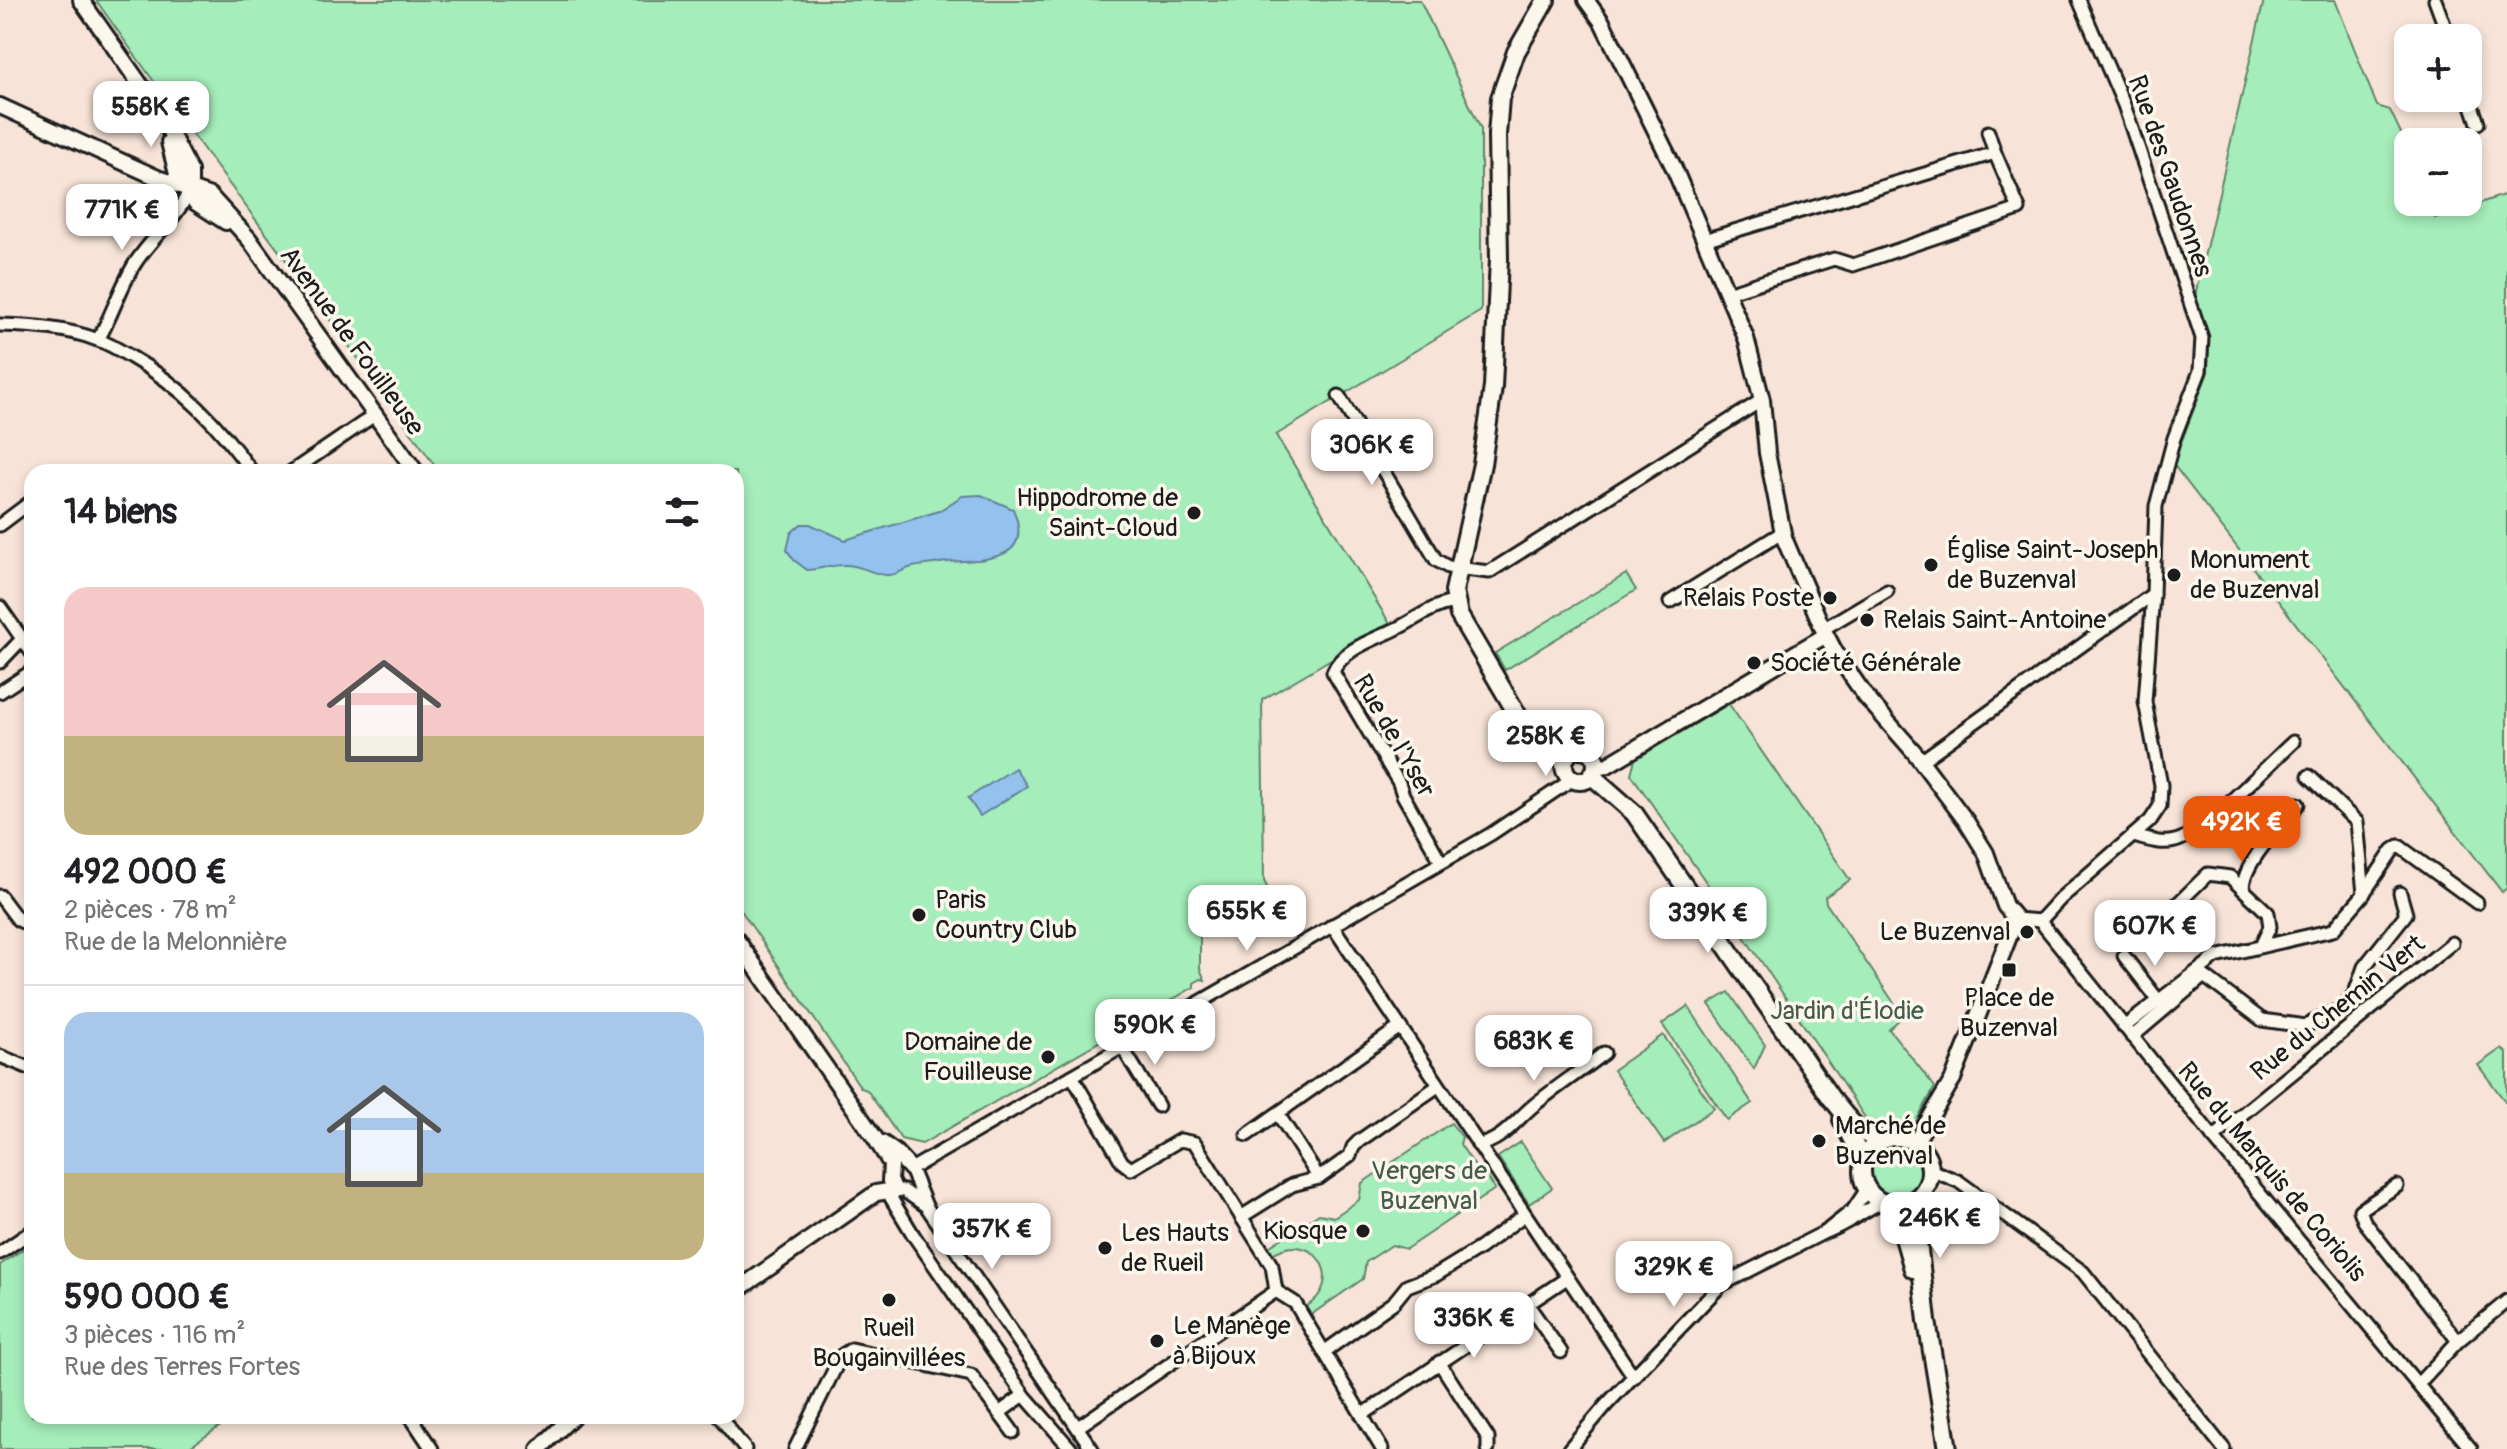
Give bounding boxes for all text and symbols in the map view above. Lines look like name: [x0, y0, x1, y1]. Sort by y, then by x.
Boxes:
map controls: [2394, 24, 2482, 216]
button: +: [2394, 24, 2482, 112]
street label: Rue des Gaudonnes: [2120, 71, 2220, 281]
pin: 558K €: [86, 81, 216, 149]
text: 558K €: [111, 91, 191, 123]
button: −: [2394, 128, 2482, 216]
pin: 771K €: [57, 184, 187, 252]
text: 771K €: [84, 194, 160, 226]
street label: Avenue de Fouilleuse: [273, 240, 431, 442]
pin: 306K €: [1307, 419, 1437, 487]
text: 306K €: [1329, 429, 1415, 461]
place label: Hippodrome de Saint-Cloud: [1016, 482, 1178, 544]
icon: filters: [660, 490, 704, 534]
text: 14 biens: [64, 491, 177, 534]
marker: Hippodrome de Saint-Cloud: [1185, 504, 1203, 522]
place label: Église Saint-Joseph de Buzenval: [1947, 534, 2158, 596]
place label: Monument de Buzenval: [2190, 544, 2320, 606]
marker: Église Saint-Joseph de Buzenval: [1922, 556, 1940, 574]
marker: Monument de Buzenval: [2165, 566, 2183, 584]
place label: Relais Poste: [1683, 582, 1814, 614]
marker: Relais Poste: [1821, 589, 1839, 607]
place label: Relais Saint-Antoine: [1883, 604, 2107, 636]
marker: Relais Saint-Antoine: [1858, 611, 1876, 629]
icon: home: [312, 639, 456, 783]
place label: Société Générale: [1770, 647, 1961, 679]
marker: Société Générale: [1745, 654, 1763, 672]
street label: Rue de l'Yser: [1346, 669, 1442, 804]
pin: 258K €: [1481, 710, 1611, 778]
text: 258K €: [1506, 720, 1586, 752]
pin: 492K €: [2177, 796, 2307, 864]
text: 492K €: [2201, 806, 2283, 838]
text: 492 000 €: [64, 851, 227, 894]
place label: Paris Country Club: [935, 884, 1077, 946]
pin: 655K €: [1182, 885, 1312, 953]
pin: 339K €: [1643, 887, 1773, 955]
text: 2 pièces · 78 m²: [64, 894, 237, 926]
text: 655K €: [1206, 895, 1288, 927]
text: 339K €: [1668, 897, 1748, 929]
pin: 607K €: [2090, 900, 2220, 968]
marker: Paris Country Club: [910, 906, 928, 924]
text: 607K €: [2112, 910, 2198, 942]
place label: Le Buzenval: [1880, 916, 2011, 948]
marker: Le Buzenval: [2018, 923, 2036, 941]
text: Rue de la Melonnière: [64, 926, 287, 958]
street label: Rue du Chemin Vert: [2244, 928, 2432, 1088]
marker: Place de Buzenval: [2000, 961, 2018, 979]
place label: Place de Buzenval: [1960, 982, 2058, 1044]
park label: Jardin d'Élodie: [1770, 995, 1924, 1027]
pin: 590K €: [1090, 999, 1220, 1067]
text: 590K €: [1113, 1009, 1197, 1041]
pin: 683K €: [1469, 1015, 1599, 1083]
text: 683K €: [1493, 1025, 1575, 1057]
place label: Domaine de Fouilleuse: [904, 1026, 1032, 1088]
marker: Domaine de Fouilleuse: [1039, 1048, 1057, 1066]
street label: Rue du Marquis de Coriolis: [2171, 1056, 2374, 1289]
icon: home: [312, 1064, 456, 1208]
place label: Marché de Buzenval: [1835, 1110, 1946, 1172]
marker: Marché de Buzenval: [1810, 1132, 1828, 1150]
park label: Vergers de Buzenval: [1371, 1155, 1487, 1217]
pin: 246K €: [1875, 1192, 2005, 1260]
text: 246K €: [1898, 1202, 1982, 1234]
pin: 357K €: [927, 1203, 1057, 1271]
text: 357K €: [952, 1213, 1032, 1245]
place label: Kiosque: [1263, 1215, 1347, 1247]
place label: Les Hauts de Rueil: [1121, 1217, 1229, 1279]
marker: Kiosque: [1354, 1222, 1372, 1240]
marker: Les Hauts de Rueil: [1096, 1239, 1114, 1257]
pin: 329K €: [1609, 1241, 1739, 1309]
text: 329K €: [1634, 1251, 1714, 1283]
text: 590 000 €: [64, 1276, 230, 1319]
marker: Rueil Bougainvillées: [880, 1291, 898, 1309]
pin: 336K €: [1409, 1292, 1539, 1360]
text: 336K €: [1433, 1302, 1515, 1334]
place label: Le Manège à Bijoux: [1173, 1310, 1291, 1372]
place label: Rueil Bougainvillées: [813, 1312, 966, 1374]
text: 3 pièces · 116 m²: [64, 1319, 245, 1351]
marker: Le Manège à Bijoux: [1148, 1332, 1166, 1350]
text: Rue des Terres Fortes: [64, 1351, 300, 1383]

